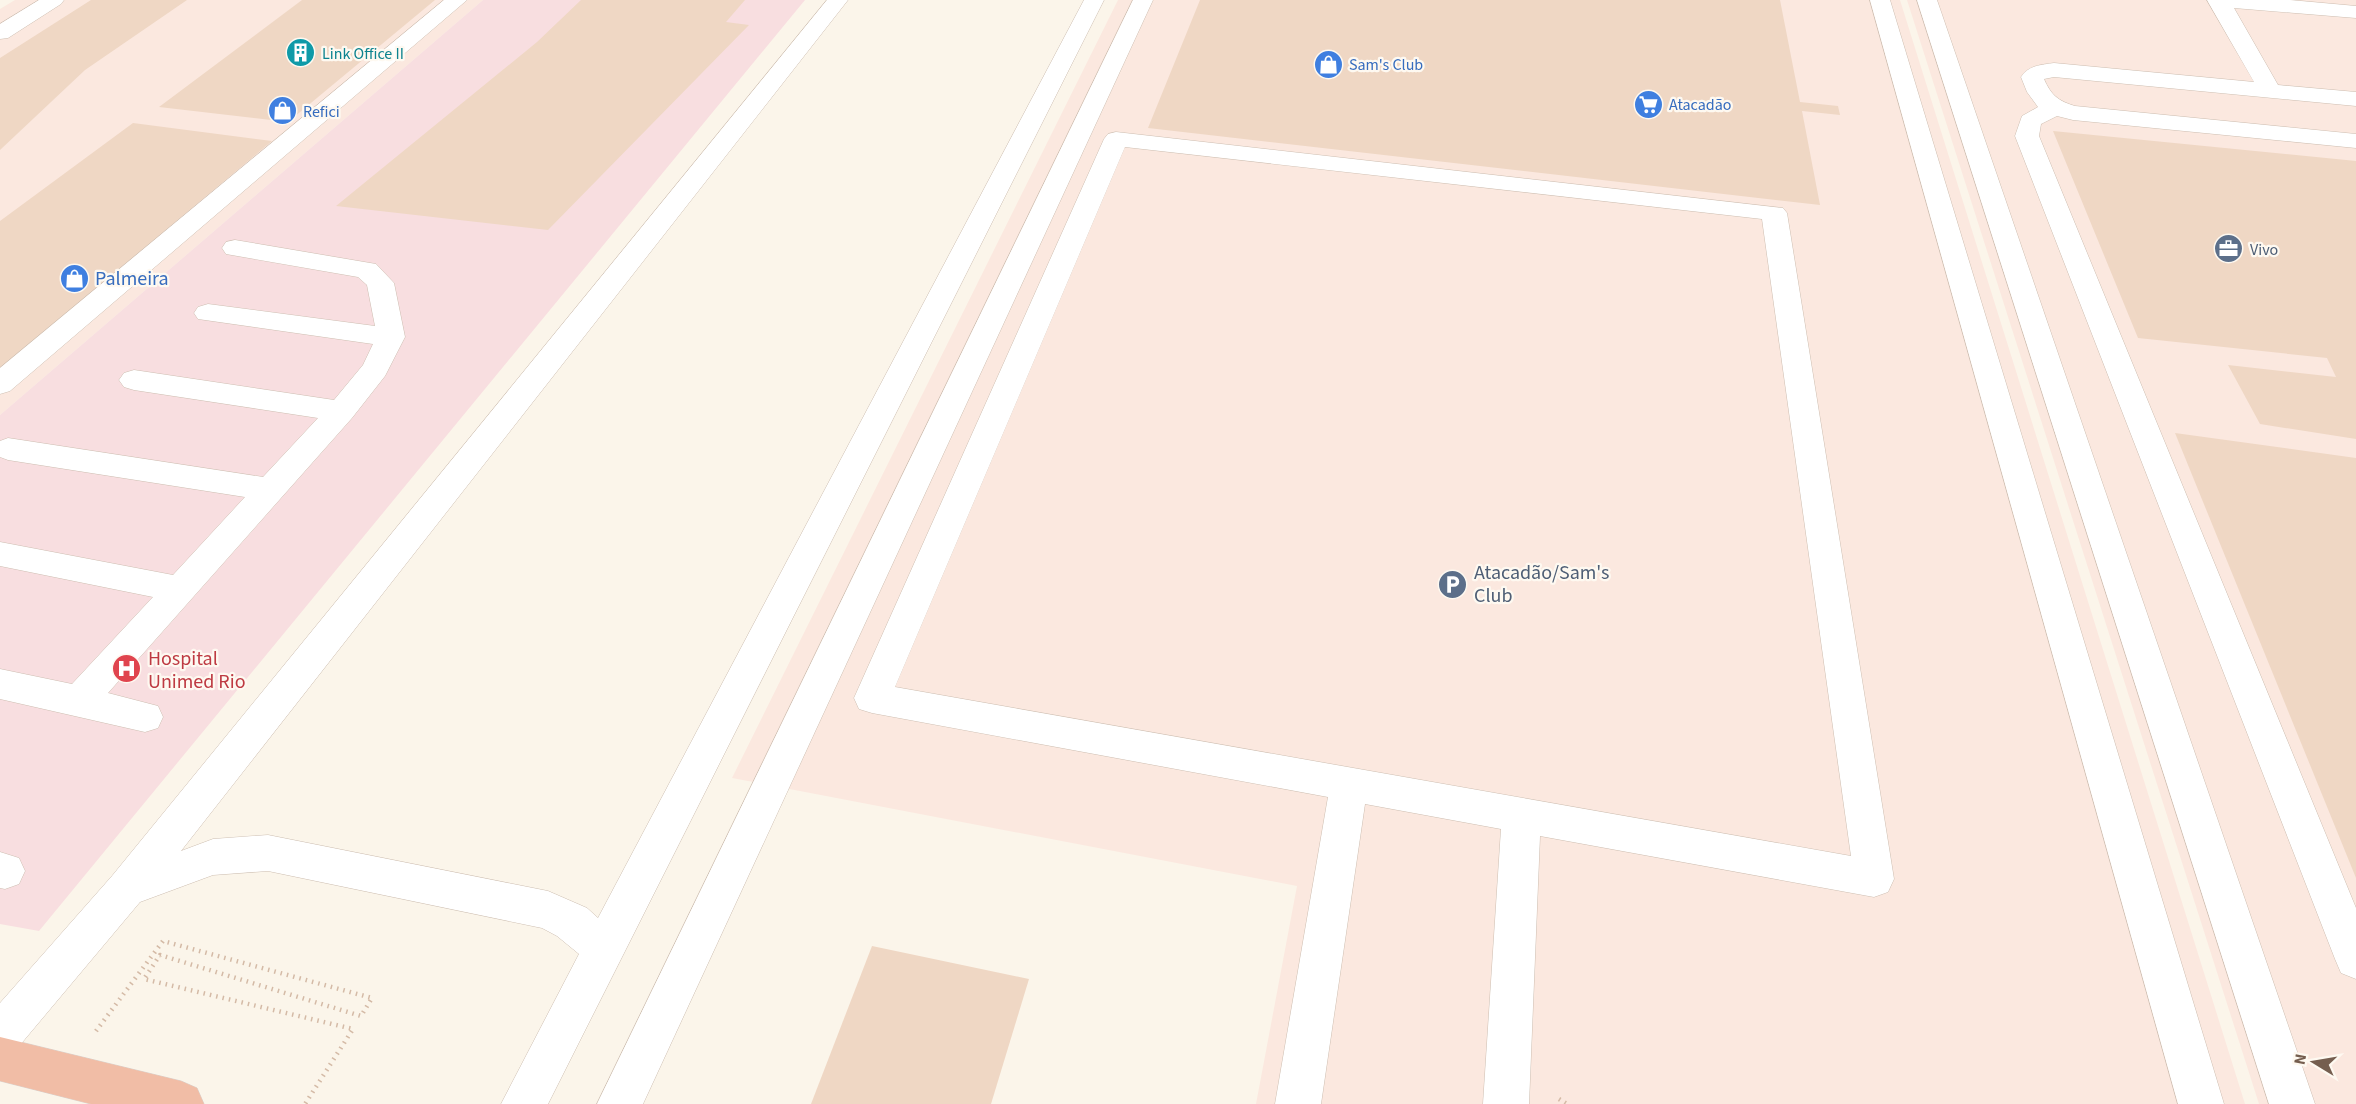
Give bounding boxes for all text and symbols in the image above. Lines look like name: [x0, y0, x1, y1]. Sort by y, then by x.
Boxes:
building icon: Link Office II: [285, 37, 317, 69]
place label: Link Office II: [322, 43, 404, 65]
shop icon: Sam's Club: [1312, 48, 1344, 80]
place label: Sam's Club: [1349, 54, 1423, 76]
supermarket icon: Atacadão: [1632, 88, 1664, 120]
place label: Atacadão: [1669, 94, 1731, 116]
shop icon: Refici: [266, 95, 298, 127]
place label: Refici: [303, 101, 340, 123]
office icon: Vivo: [2213, 233, 2245, 265]
place label: Vivo: [2250, 239, 2278, 261]
shop icon: Palmeira: [58, 262, 90, 294]
place label: Palmeira: [95, 265, 169, 293]
place label: Atacadão/Sam's Club: [1474, 559, 1609, 610]
parking icon: Atacadão/Sam's Club: [1437, 568, 1469, 600]
place label: Hospital Unimed Rio: [148, 645, 246, 696]
hospital icon: Hospital Unimed Rio: [111, 653, 143, 685]
north arrow: [2284, 1032, 2344, 1092]
text: N: [2288, 1052, 2312, 1067]

